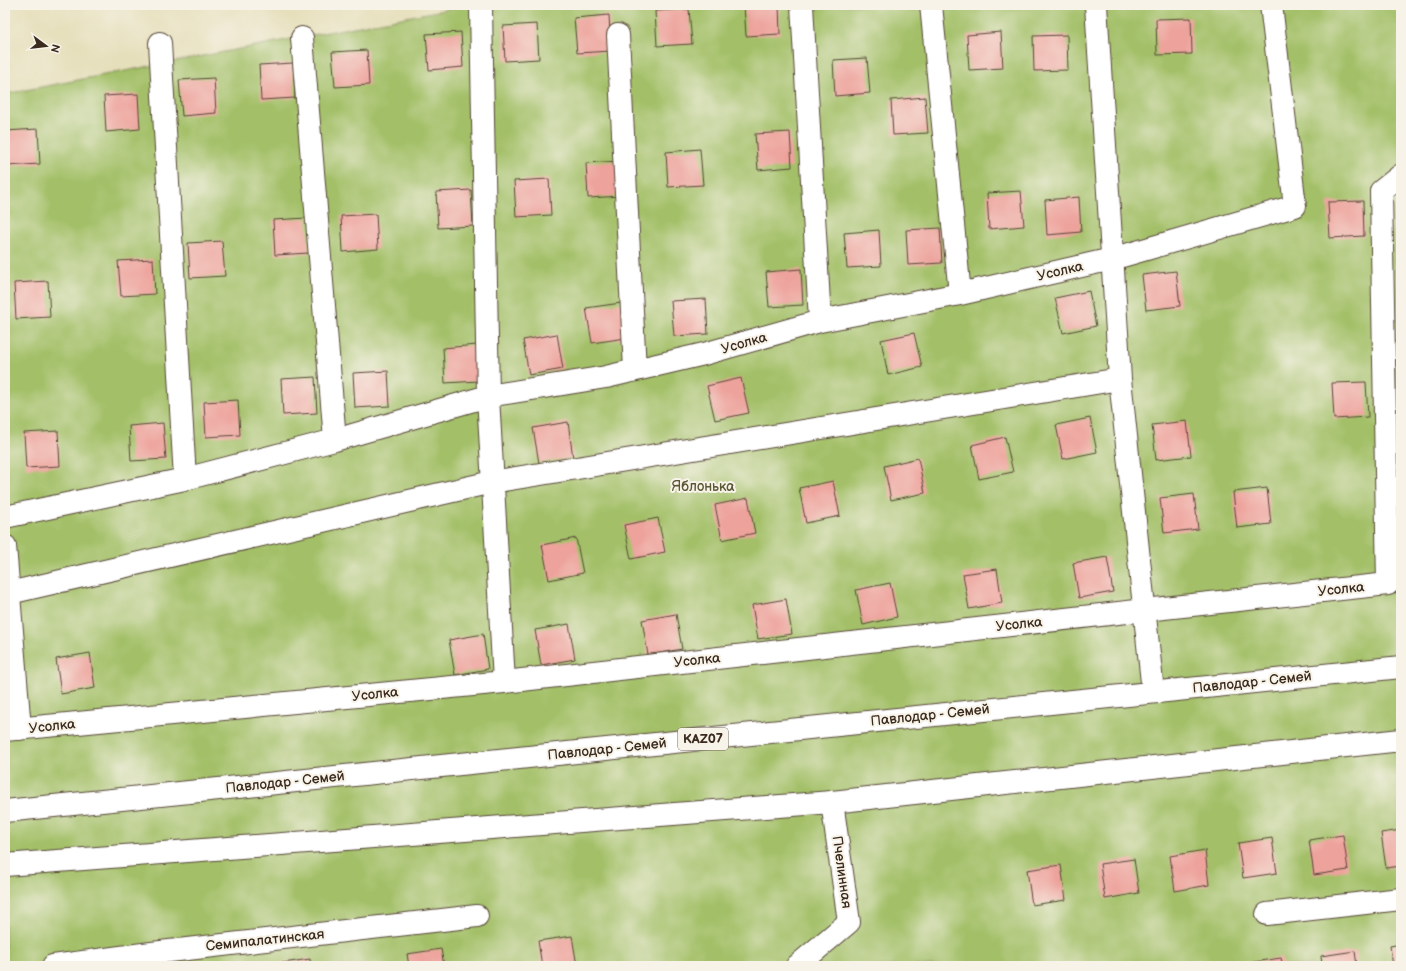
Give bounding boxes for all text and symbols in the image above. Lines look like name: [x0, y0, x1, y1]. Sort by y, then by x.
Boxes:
north arrow: [26, 26, 66, 66]
text: N: [48, 43, 63, 54]
street label: Усолка: [1035, 257, 1085, 285]
street label: Усолка: [719, 328, 769, 358]
park label: Яблонька: [671, 478, 735, 495]
street label: Усолка: [1317, 578, 1366, 600]
street label: Усолка: [995, 613, 1044, 635]
street label: Усолка: [673, 649, 722, 671]
street label: Павлодар - Семей: [1192, 667, 1312, 697]
street label: Усолка: [351, 683, 400, 705]
street label: Павлодар - Семей: [870, 700, 990, 730]
street label: Усолка: [28, 715, 77, 737]
road number: KAZ07: [678, 728, 728, 750]
street label: Павлодар - Семей: [547, 734, 667, 764]
street label: Павлодар - Семей: [225, 767, 345, 797]
street label: Пчелинная: [828, 835, 856, 910]
street label: Семипалатинская: [205, 925, 325, 955]

